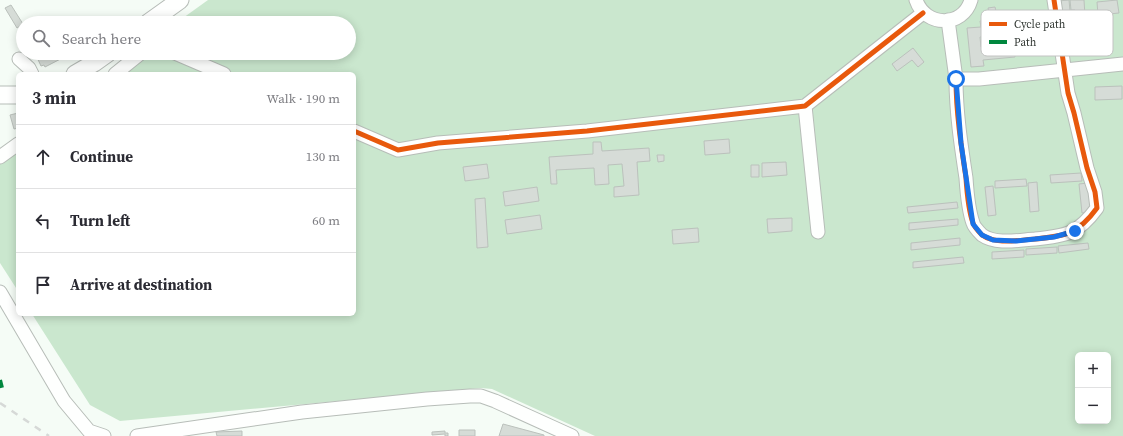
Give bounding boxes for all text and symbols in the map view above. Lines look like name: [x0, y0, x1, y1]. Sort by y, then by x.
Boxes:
legend: [981, 10, 1113, 56]
search box: [16, 16, 356, 60]
text: Cycle path: [1014, 17, 1066, 32]
icon: search: [30, 27, 52, 49]
text: Search here: [62, 28, 141, 49]
text: Path: [1014, 35, 1037, 50]
route start: [947, 70, 965, 88]
text: 3 min: [32, 86, 76, 110]
text: Walk · 190 m: [267, 90, 340, 107]
icon: ahead: [32, 146, 54, 168]
text: Continue: [70, 146, 133, 167]
text: 130 m: [306, 148, 340, 165]
icon: left: [32, 210, 54, 232]
text: Turn left: [70, 210, 130, 231]
text: 60 m: [312, 212, 340, 229]
route end: [1066, 222, 1084, 240]
icon: arrive: [32, 274, 54, 296]
text: Arrive at destination: [70, 274, 212, 295]
map controls: [1075, 352, 1111, 424]
button: +: [1075, 352, 1111, 388]
button: −: [1075, 388, 1111, 424]

